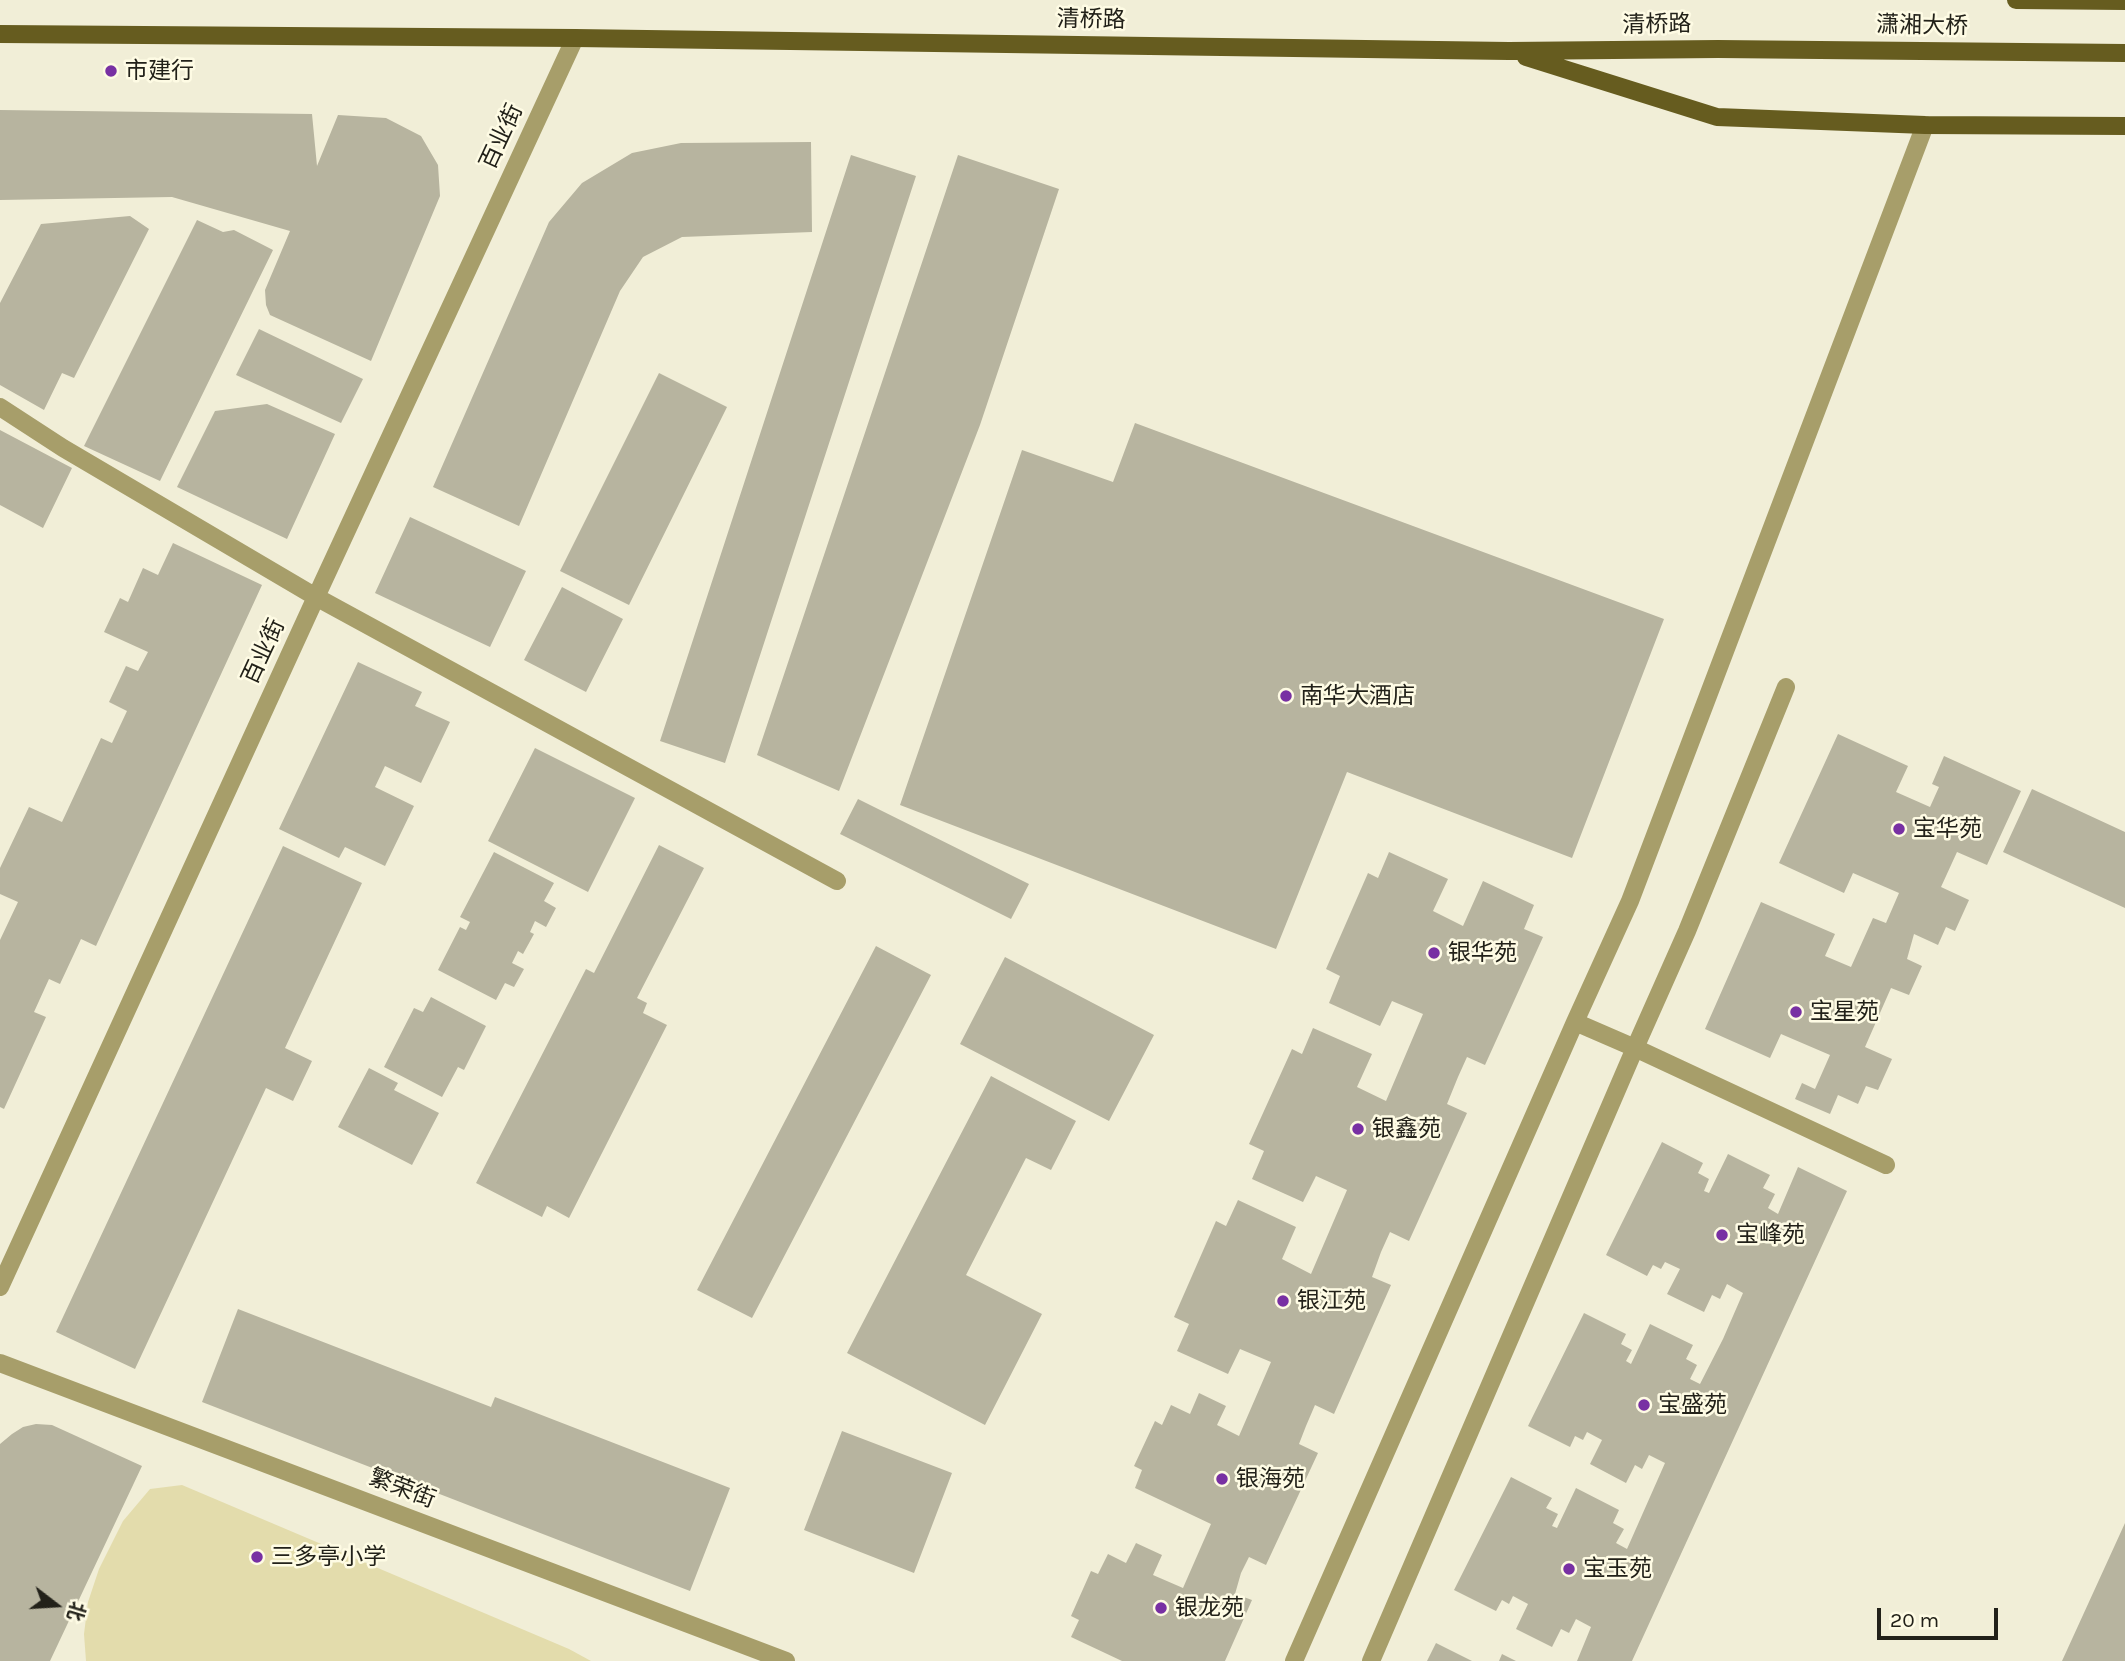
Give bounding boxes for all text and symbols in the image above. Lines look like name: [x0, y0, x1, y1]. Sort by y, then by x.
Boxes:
street label: 清桥路: [1056, 6, 1126, 34]
street label: 清桥路: [1622, 11, 1692, 39]
street label: 潇湘大桥: [1876, 11, 1968, 41]
place label: 市建行: [125, 57, 194, 85]
marker: 市建行: [103, 63, 119, 79]
street label: 百业街: [475, 100, 529, 174]
street label: 百业街: [237, 615, 291, 689]
place label: 南华大酒店: [1300, 682, 1415, 710]
marker: 南华大酒店: [1278, 688, 1294, 704]
place label: 宝华苑: [1913, 815, 1982, 843]
marker: 宝华苑: [1891, 821, 1907, 837]
place label: 银华苑: [1448, 939, 1517, 967]
marker: 银华苑: [1426, 945, 1442, 961]
place label: 宝星苑: [1810, 998, 1879, 1026]
marker: 宝星苑: [1788, 1004, 1804, 1020]
place label: 银鑫苑: [1372, 1115, 1441, 1143]
marker: 银鑫苑: [1350, 1121, 1366, 1137]
place label: 宝峰苑: [1736, 1221, 1805, 1249]
marker: 宝峰苑: [1714, 1227, 1730, 1243]
place label: 银江苑: [1297, 1287, 1366, 1315]
marker: 银江苑: [1275, 1293, 1291, 1309]
place label: 宝盛苑: [1658, 1391, 1727, 1419]
marker: 宝盛苑: [1636, 1397, 1652, 1413]
street label: 繁荣街: [365, 1464, 439, 1514]
place label: 银海苑: [1236, 1465, 1305, 1493]
marker: 银海苑: [1214, 1471, 1230, 1487]
place label: 三多亭小学: [271, 1543, 386, 1571]
marker: 三多亭小学: [249, 1549, 265, 1565]
place label: 宝玉苑: [1583, 1555, 1652, 1583]
marker: 宝玉苑: [1561, 1561, 1577, 1577]
north arrow: [21, 1570, 91, 1640]
place label: 银龙苑: [1175, 1594, 1244, 1622]
scale bar: [1880, 1594, 2001, 1638]
text: 北: [63, 1599, 89, 1623]
marker: 银龙苑: [1153, 1600, 1169, 1616]
text: 20 m: [1890, 1608, 1939, 1632]

